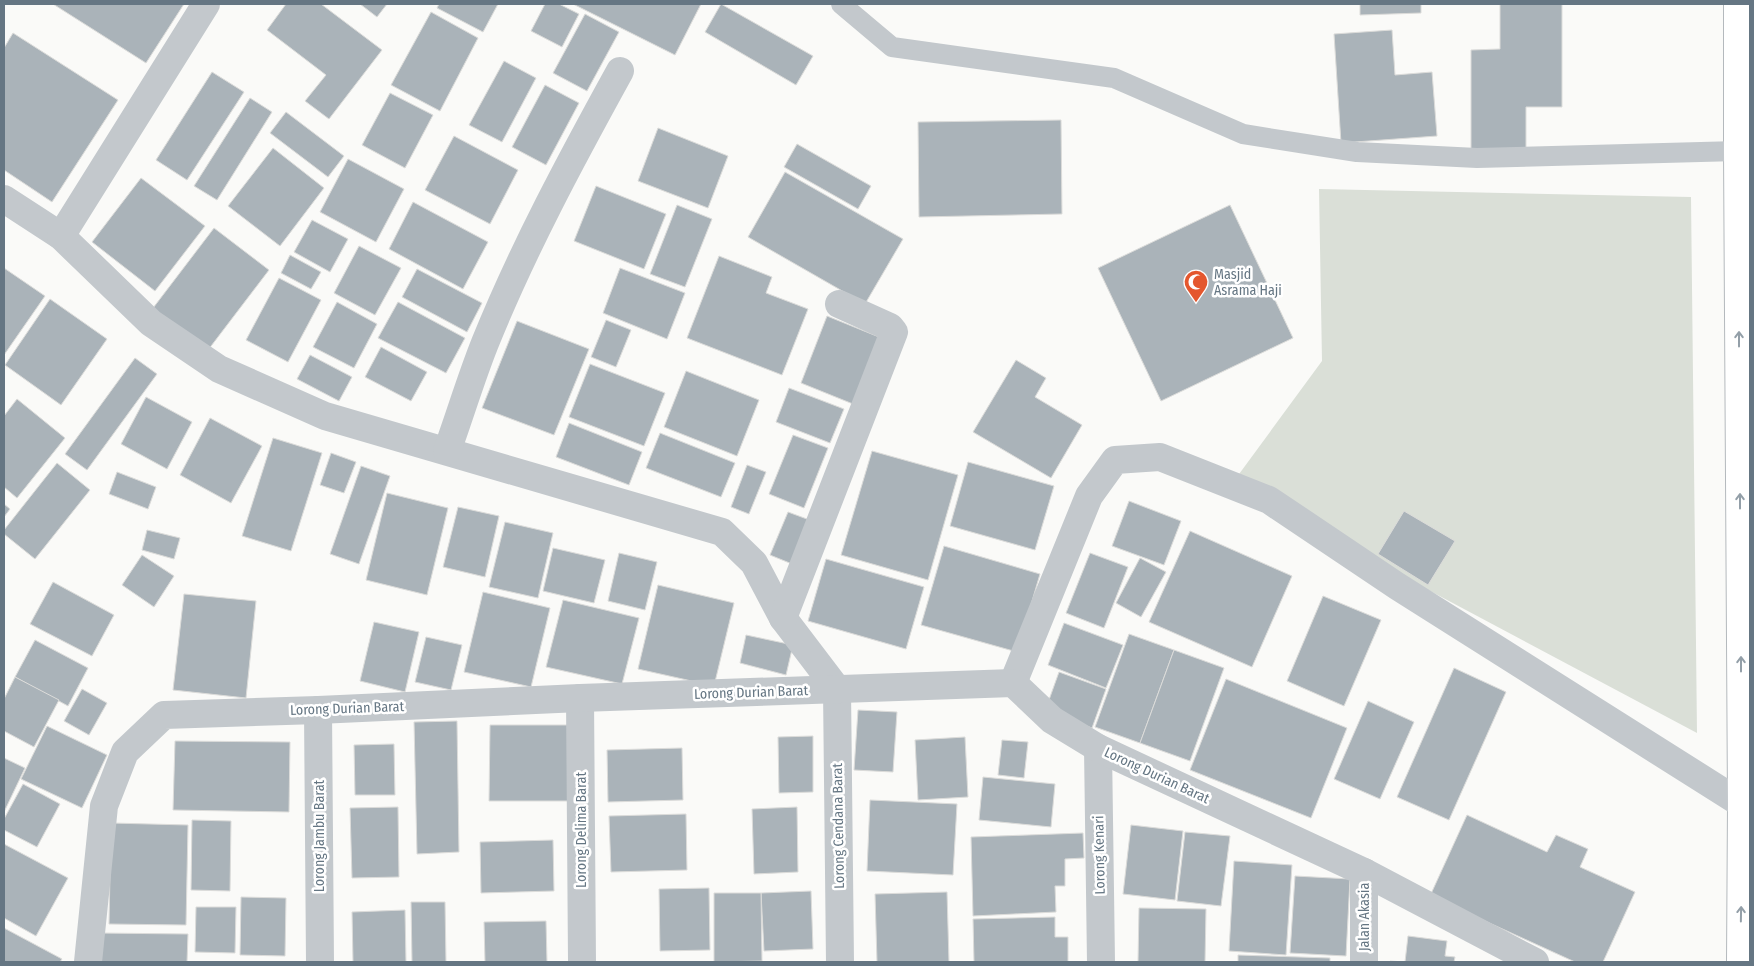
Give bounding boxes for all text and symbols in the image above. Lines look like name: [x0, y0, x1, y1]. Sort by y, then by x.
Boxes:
place label: Masjid Asrama Haji: [1214, 266, 1282, 299]
mosque icon: Masjid Asrama Haji: [1183, 269, 1209, 303]
one-way arrow: [1734, 331, 1744, 347]
one-way arrow: [1735, 493, 1745, 510]
one-way arrow: [1736, 656, 1746, 672]
street label: Lorong Durian Barat: [694, 682, 809, 703]
street label: Lorong Durian Barat: [290, 698, 405, 719]
street label: Lorong Durian Barat: [1101, 744, 1212, 807]
street label: Lorong Cendana Barat: [829, 763, 848, 889]
street label: Lorong Delima Barat: [573, 772, 590, 888]
street label: Lorong Jambu Barat: [311, 779, 328, 892]
street label: Lorong Kenari: [1090, 815, 1109, 895]
street label: Jalan Akasia: [1356, 883, 1373, 951]
one-way arrow: [1736, 906, 1746, 922]

